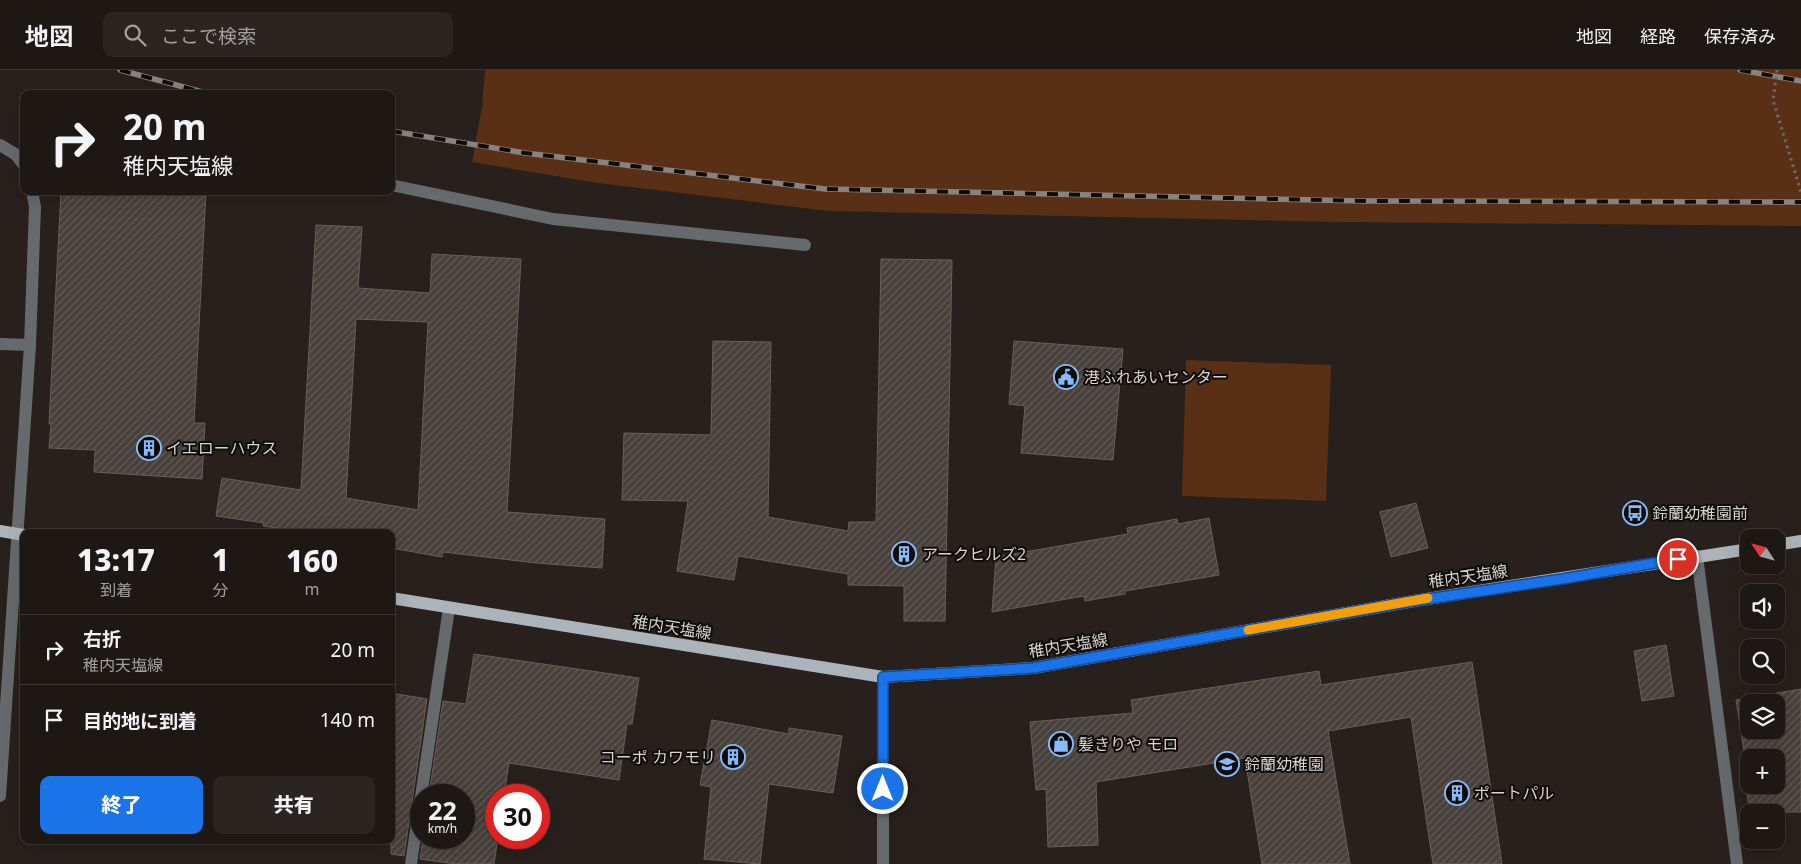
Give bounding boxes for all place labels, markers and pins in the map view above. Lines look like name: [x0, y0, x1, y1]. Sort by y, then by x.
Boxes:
public building icon: 港ふれあいセンター: [1053, 364, 1079, 390]
place label: 港ふれあいセンター: [1084, 366, 1228, 388]
building icon: イエローハウス: [136, 435, 162, 461]
place label: イエローハウス: [166, 437, 278, 459]
bus stop icon: 鈴蘭幼稚園前: [1622, 500, 1648, 526]
place label: 鈴蘭幼稚園前: [1652, 502, 1748, 524]
pin: [1657, 538, 1699, 580]
building icon: アークヒルズ2: [891, 541, 917, 567]
place label: アークヒルズ2: [922, 543, 1026, 565]
shop icon: 髪きりや モロ: [1048, 731, 1074, 757]
place label: 髪きりや モロ: [1078, 733, 1178, 755]
building icon: コーポ カワモリ: [720, 744, 746, 770]
place label: コーポ カワモリ: [600, 746, 716, 768]
school or university icon: 鈴蘭幼稚園: [1214, 751, 1240, 777]
place label: 鈴蘭幼稚園: [1244, 753, 1324, 775]
building icon: ポートパル: [1444, 780, 1470, 806]
place label: ポートパル: [1474, 782, 1554, 804]

